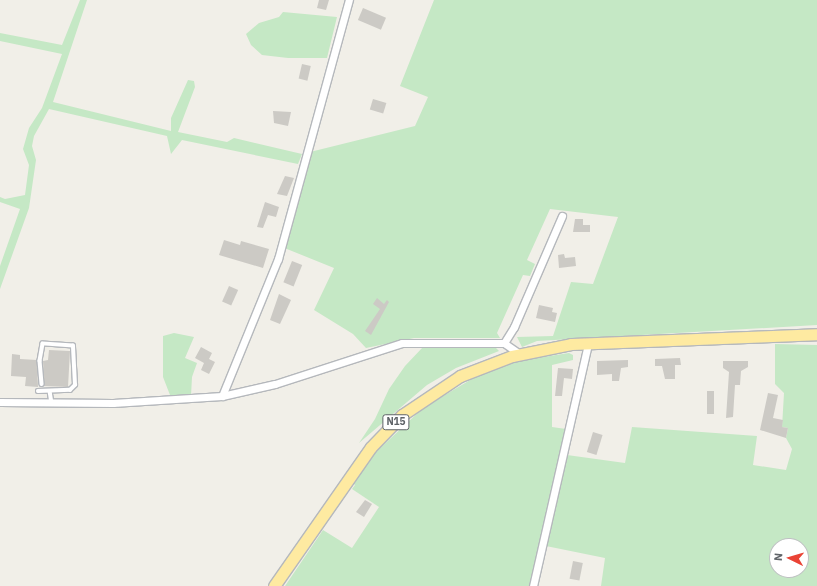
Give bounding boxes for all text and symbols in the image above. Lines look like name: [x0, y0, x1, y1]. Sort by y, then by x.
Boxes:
road number: N15: [382, 414, 410, 430]
north arrow: [769, 538, 809, 578]
text: N: [771, 552, 785, 562]

